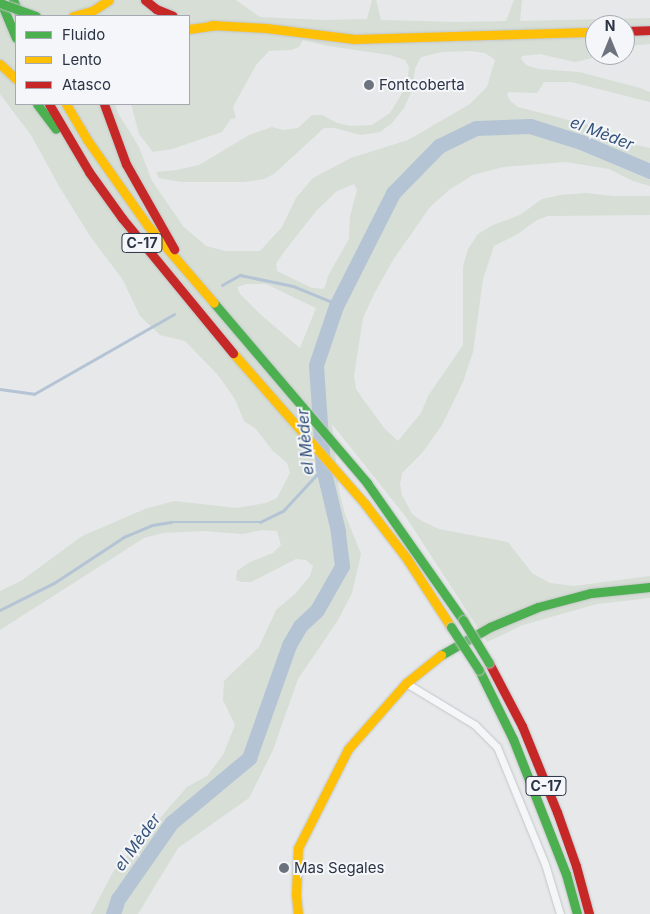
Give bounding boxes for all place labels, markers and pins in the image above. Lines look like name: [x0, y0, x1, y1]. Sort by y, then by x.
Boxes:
place label: Fontcoberta: [379, 76, 465, 94]
marker: Fontcoberta: [363, 79, 375, 91]
place label: Mas Segales: [294, 859, 384, 877]
marker: Mas Segales: [278, 862, 290, 874]

